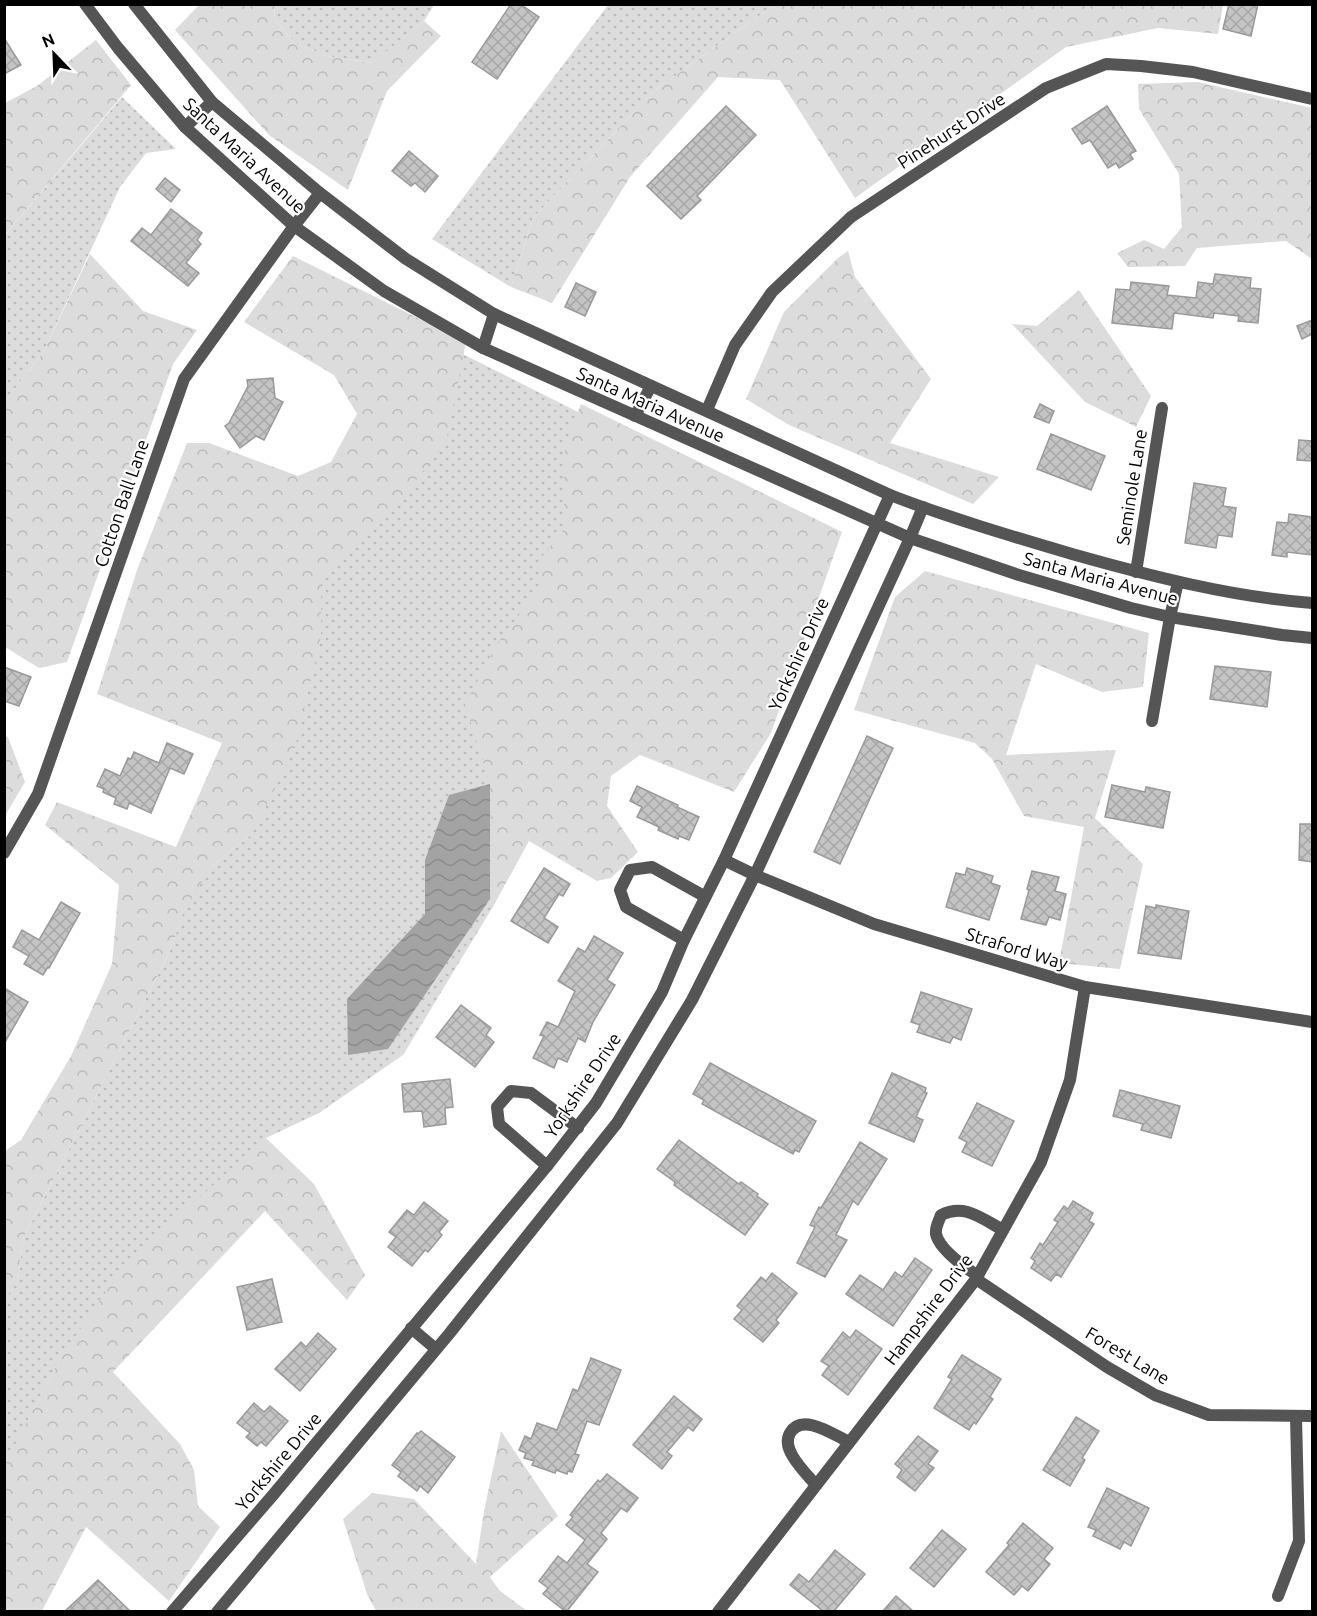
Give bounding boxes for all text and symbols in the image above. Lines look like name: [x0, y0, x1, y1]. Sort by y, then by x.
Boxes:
north arrow: [24, 24, 84, 84]
text: N: [39, 30, 57, 51]
street label: Pinehurst Drive: [893, 88, 1009, 172]
street label: Santa Maria Avenue: [180, 93, 310, 217]
street label: Santa Maria Avenue: [574, 362, 728, 446]
street label: Seminole Lane: [1112, 427, 1150, 547]
street label: Cotton Ball Lane: [90, 437, 152, 569]
street label: Santa Maria Avenue: [1021, 548, 1181, 608]
street label: Yorkshire Drive: [764, 594, 832, 714]
street label: Straford Way: [964, 923, 1071, 973]
street label: Yorkshire Drive: [540, 1029, 624, 1141]
street label: Hampshire Drive: [880, 1250, 976, 1368]
street label: Forest Lane: [1082, 1322, 1174, 1388]
street label: Yorkshire Drive: [231, 1408, 325, 1514]

